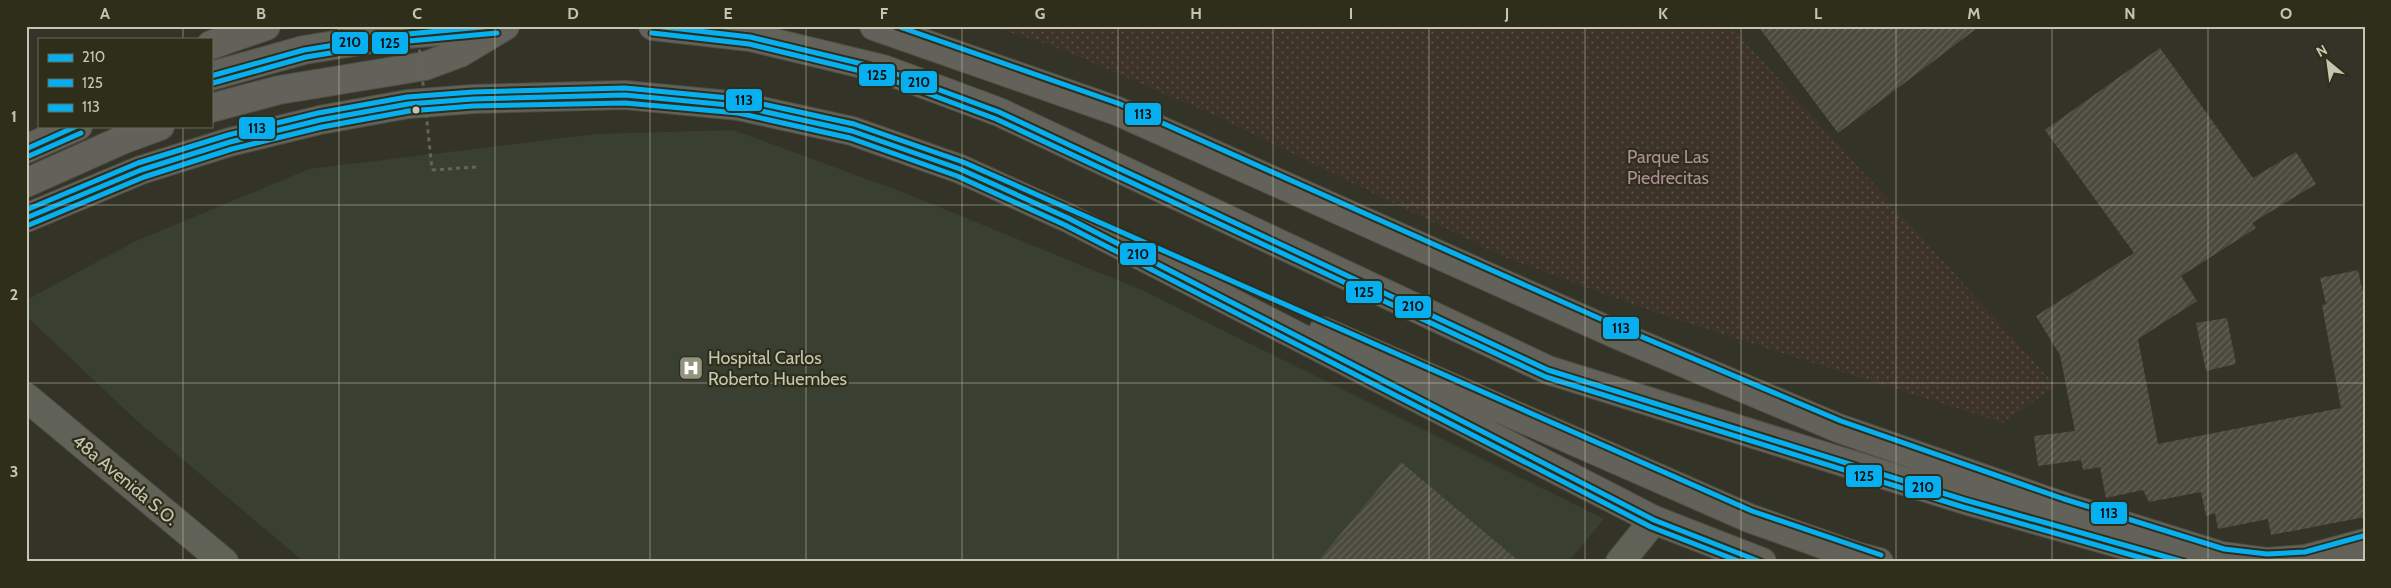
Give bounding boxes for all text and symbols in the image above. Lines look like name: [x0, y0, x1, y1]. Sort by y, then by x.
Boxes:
text: A: [100, 4, 110, 23]
text: B: [256, 4, 266, 23]
text: C: [412, 4, 422, 23]
text: D: [567, 4, 579, 23]
text: E: [723, 4, 733, 23]
text: F: [880, 4, 889, 23]
text: G: [1035, 4, 1045, 23]
text: H: [1190, 4, 1202, 23]
text: I: [1349, 4, 1353, 23]
text: J: [1504, 4, 1509, 23]
text: K: [1658, 4, 1668, 23]
text: L: [1814, 4, 1822, 23]
text: M: [1967, 4, 1981, 23]
text: N: [2124, 4, 2136, 23]
text: O: [2280, 4, 2292, 23]
line badge: 210: [331, 31, 369, 55]
line badge: 125: [371, 31, 409, 55]
text: 210: [339, 33, 361, 51]
text: 125: [380, 34, 400, 52]
legend: [38, 38, 212, 128]
north arrow: [2304, 38, 2354, 88]
text: N: [2313, 40, 2330, 61]
text: 210: [82, 48, 105, 66]
line badge: 125: [858, 63, 896, 87]
text: 125: [867, 66, 887, 84]
line badge: 210: [900, 70, 938, 94]
text: 210: [908, 73, 930, 91]
text: 125: [82, 74, 103, 92]
line badge: 113: [725, 88, 763, 112]
text: 113: [735, 91, 753, 109]
text: 113: [82, 98, 100, 116]
line badge: 113: [1124, 102, 1162, 126]
unlabelled marker: [411, 105, 421, 115]
text: 113: [1134, 105, 1152, 123]
text: 1: [11, 107, 17, 126]
line badge: 113: [238, 116, 276, 140]
text: 113: [248, 119, 266, 137]
park label: Parque Las Piedrecitas: [1627, 146, 1709, 189]
line badge: 210: [1119, 242, 1157, 266]
text: 210: [1127, 245, 1149, 263]
line badge: 125: [1345, 280, 1383, 304]
text: 125: [1354, 283, 1374, 301]
text: 2: [10, 285, 18, 304]
line badge: 210: [1394, 295, 1432, 319]
text: 210: [1402, 297, 1424, 315]
line badge: 113: [1602, 316, 1640, 340]
text: 113: [1612, 319, 1630, 337]
place label: Hospital Carlos Roberto Huembes: [708, 347, 847, 390]
hospital icon: Hospital Carlos Roberto Huembes: [678, 355, 704, 381]
street label: 48a Avenida S.O.: [68, 430, 182, 530]
text: 3: [10, 462, 18, 481]
line badge: 125: [1845, 464, 1883, 488]
text: 125: [1854, 467, 1874, 485]
line badge: 210: [1904, 475, 1942, 499]
text: 210: [1912, 478, 1934, 496]
line badge: 113: [2090, 501, 2128, 525]
text: 113: [2100, 504, 2118, 522]

